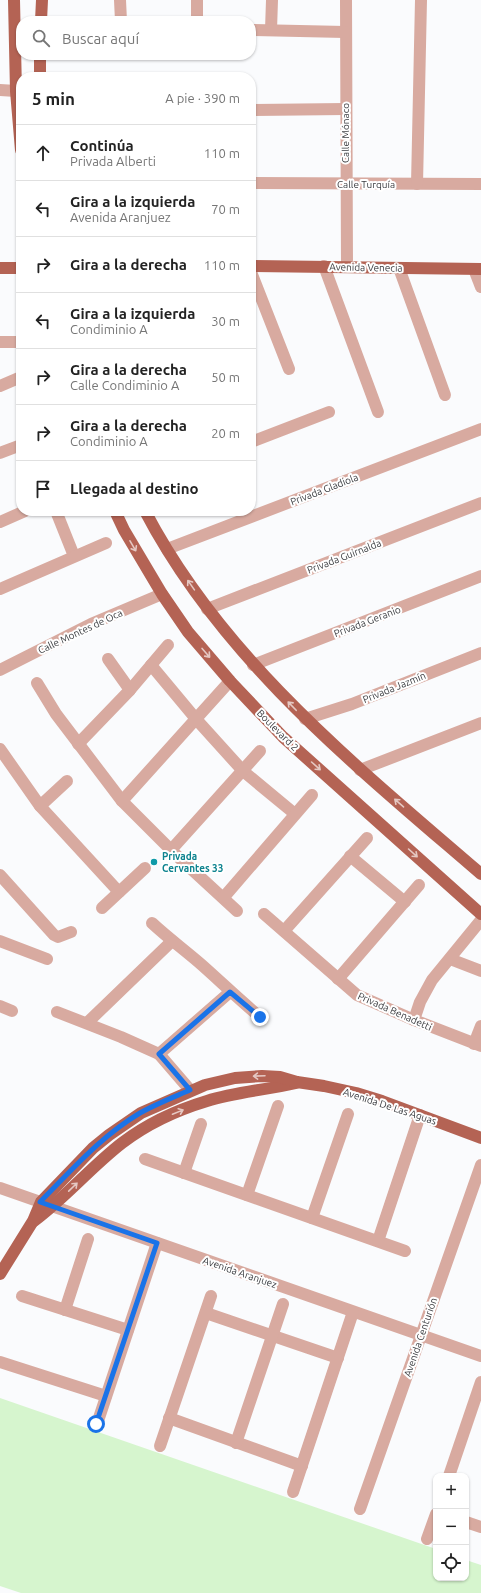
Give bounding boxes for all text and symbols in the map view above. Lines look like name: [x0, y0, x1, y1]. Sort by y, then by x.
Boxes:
search box: [16, 16, 256, 60]
icon: search: [30, 27, 52, 49]
text: Buscar aquí: [62, 30, 139, 47]
text: 5 min: [32, 89, 75, 108]
text: A pie · 390 m: [165, 91, 240, 105]
street label: Calle Mónaco: [340, 103, 351, 163]
text: Continúa: [70, 137, 134, 154]
icon: ahead: [32, 142, 54, 164]
text: 110 m: [204, 146, 240, 160]
text: Privada Alberti: [70, 154, 156, 168]
street label: Calle Turquía: [337, 179, 395, 190]
text: Gira a la izquierda: [70, 193, 196, 210]
icon: left: [32, 198, 54, 220]
text: 70 m: [211, 202, 240, 216]
text: Avenida Aranjuez: [70, 210, 171, 224]
icon: right: [32, 254, 54, 276]
text: Gira a la derecha: [70, 256, 187, 273]
text: 110 m: [204, 258, 240, 272]
street label: Avenida Venecia: [329, 261, 403, 274]
text: Gira a la izquierda: [70, 305, 196, 322]
icon: left: [32, 310, 54, 332]
text: 30 m: [211, 314, 240, 328]
text: Condiminio A: [70, 322, 148, 336]
text: Gira a la derecha: [70, 361, 187, 378]
icon: right: [32, 366, 54, 388]
text: 50 m: [211, 370, 240, 384]
text: Calle Condiminio A: [70, 378, 179, 392]
text: Gira a la derecha: [70, 417, 187, 434]
icon: right: [32, 422, 54, 444]
text: 20 m: [211, 426, 240, 440]
text: Condiminio A: [70, 434, 148, 448]
street label: Privada Gladiola: [289, 471, 360, 507]
icon: arrive: [32, 478, 54, 500]
text: Llegada al destino: [70, 480, 199, 497]
street label: Privada Guirnalda: [306, 537, 383, 576]
one-way arrow: [129, 540, 137, 552]
one-way arrow: [187, 580, 195, 591]
street label: Privada Geranio: [332, 604, 402, 639]
street label: Calle Montes de Oca: [36, 607, 124, 656]
one-way arrow: [201, 648, 210, 658]
street label: Privada Jazmín: [361, 670, 427, 705]
one-way arrow: [287, 701, 297, 711]
street label: Boulevard 2: [255, 708, 300, 753]
one-way arrow: [311, 761, 321, 771]
one-way arrow: [393, 798, 404, 807]
one-way arrow: [407, 848, 418, 857]
place label: Privada Cervantes 33: [162, 851, 223, 874]
marker: Privada Cervantes 33: [149, 857, 159, 867]
street label: Privada Benadetti: [356, 990, 434, 1033]
route end: [251, 1008, 269, 1026]
one-way arrow: [253, 1073, 266, 1080]
street label: Avenida De Las Aguas: [342, 1086, 438, 1127]
one-way arrow: [172, 1107, 184, 1115]
one-way arrow: [68, 1182, 78, 1192]
street label: Avenida Aranjuez: [201, 1255, 279, 1290]
street label: Avenida Centurión: [402, 1296, 439, 1378]
route start: [87, 1415, 105, 1433]
map controls: [433, 1473, 469, 1581]
button: +: [433, 1473, 469, 1509]
button: −: [433, 1509, 469, 1545]
button: locate: [433, 1545, 469, 1581]

